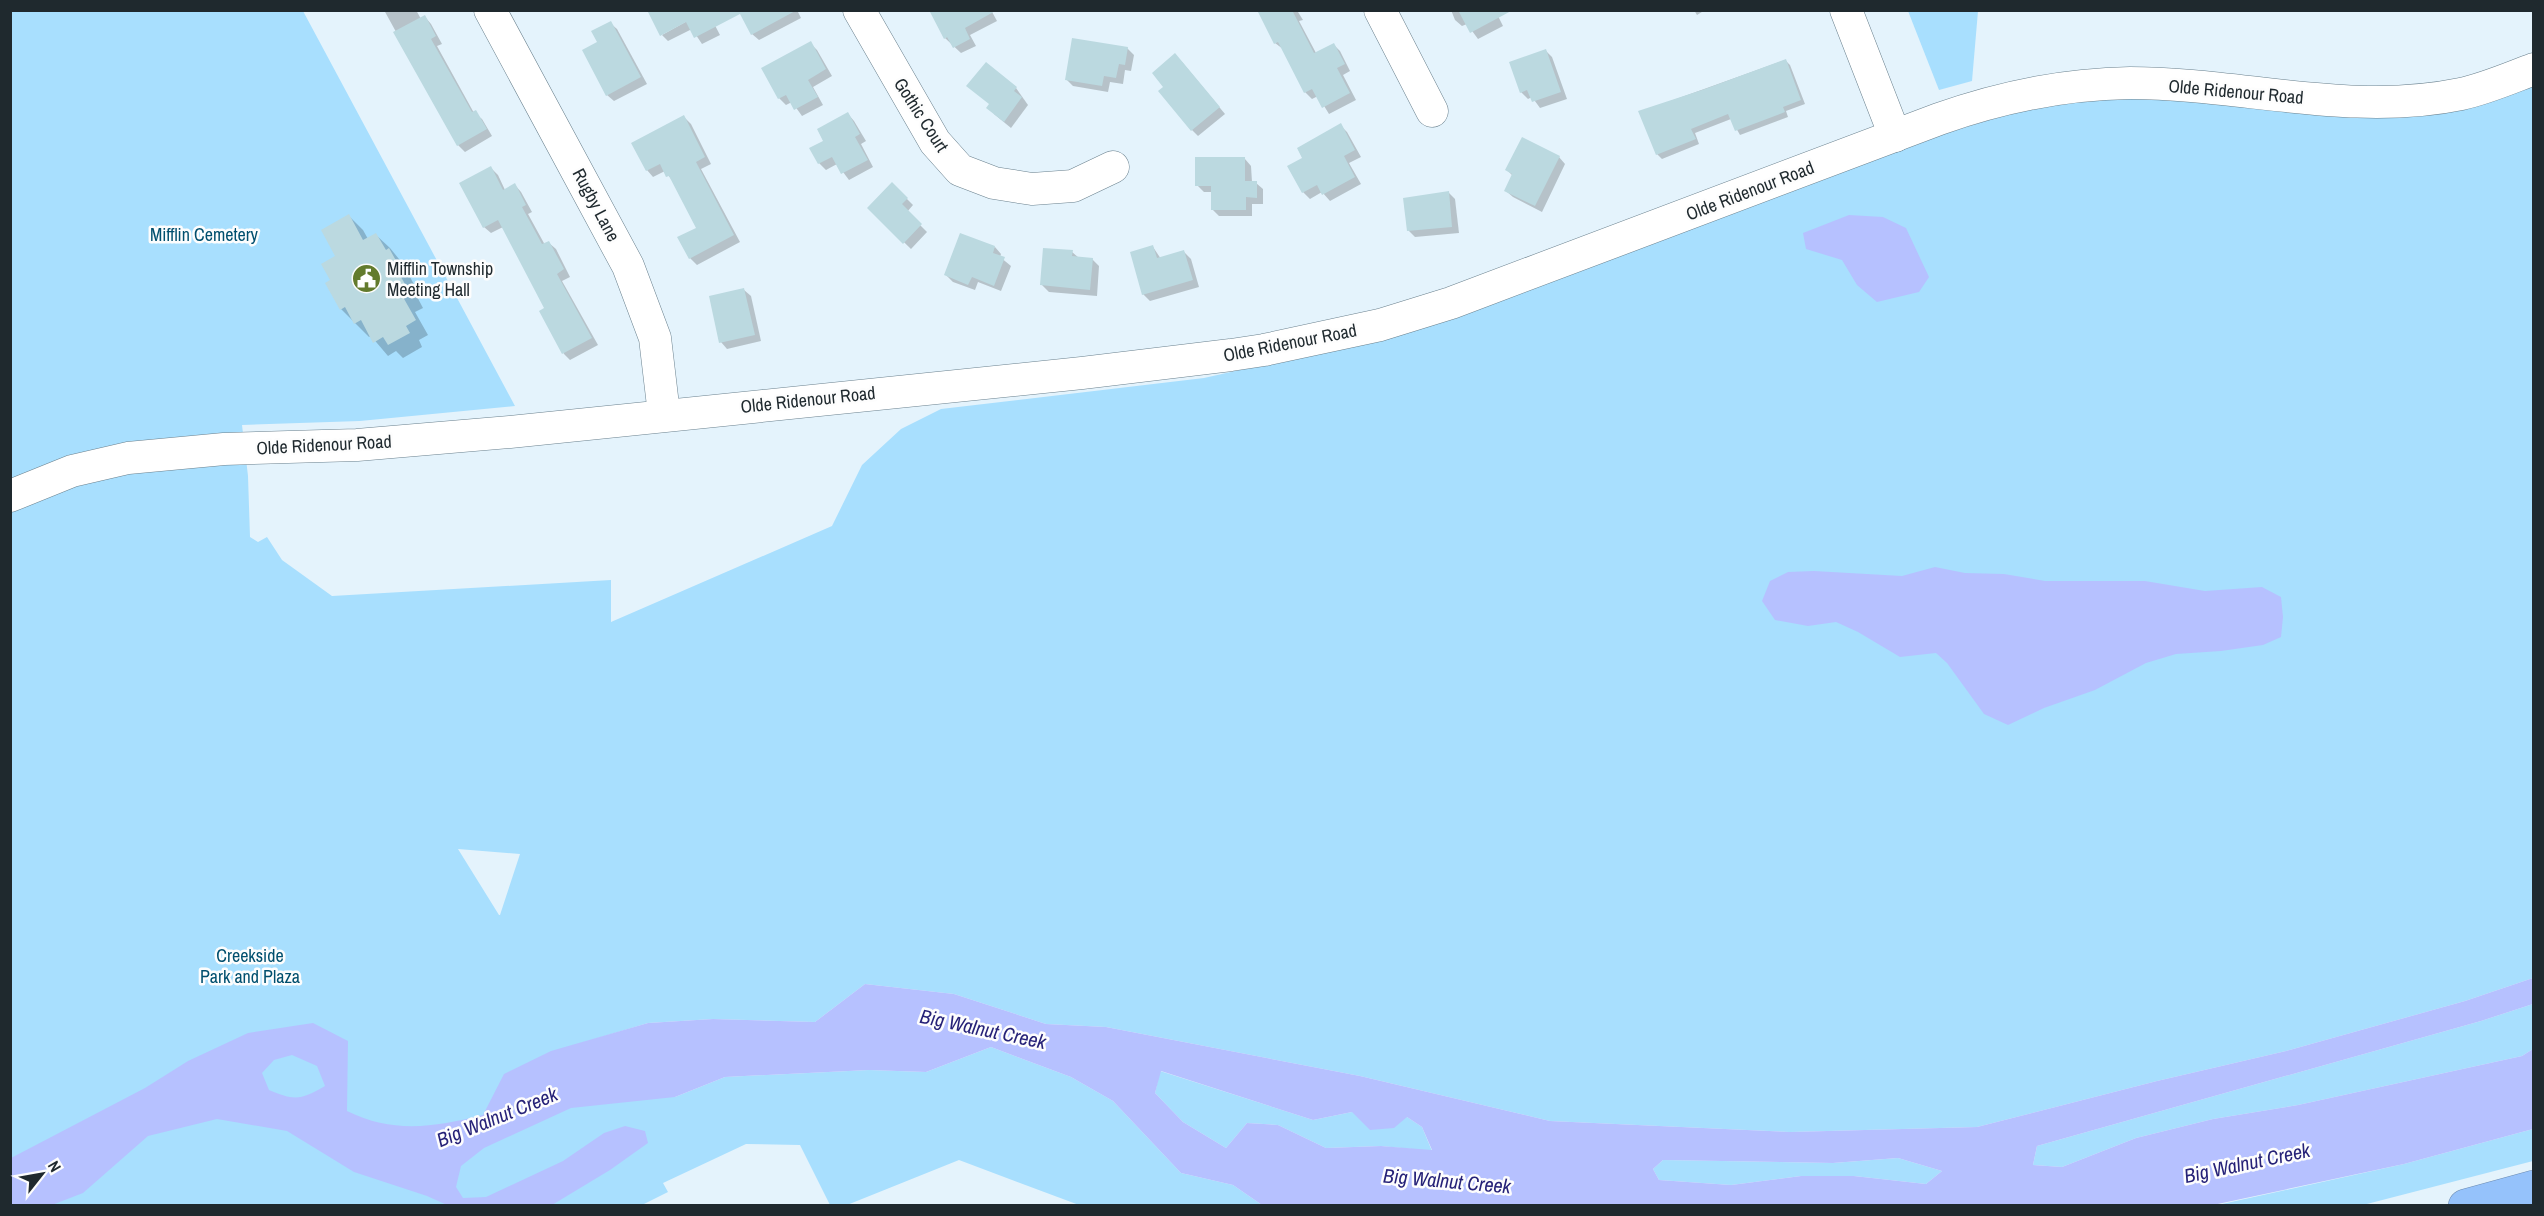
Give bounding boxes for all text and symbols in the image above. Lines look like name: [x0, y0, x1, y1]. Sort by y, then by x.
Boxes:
street label: Gothic Court: [888, 73, 955, 157]
street label: Olde Ridenour Road: [2168, 73, 2305, 110]
street label: Olde Ridenour Road: [1682, 155, 1817, 226]
street label: Rugby Lane: [567, 164, 626, 246]
park label: Mifflin Cemetery: [150, 222, 259, 247]
place label: Mifflin Township Meeting Hall: [387, 256, 493, 302]
public building icon: Mifflin Township Meeting Hall: [350, 263, 382, 295]
street label: Olde Ridenour Road: [1221, 317, 1359, 368]
street label: Olde Ridenour Road: [739, 380, 877, 419]
street label: Olde Ridenour Road: [256, 428, 392, 461]
park label: Creekside Park and Plaza: [200, 943, 300, 989]
water label: Big Walnut Creek: [918, 1002, 1049, 1055]
water label: Big Walnut Creek: [432, 1080, 562, 1153]
water label: Big Walnut Creek: [2181, 1136, 2313, 1189]
north arrow: [12, 1144, 72, 1204]
text: N: [43, 1157, 67, 1176]
water label: Big Walnut Creek: [1382, 1161, 1513, 1200]

